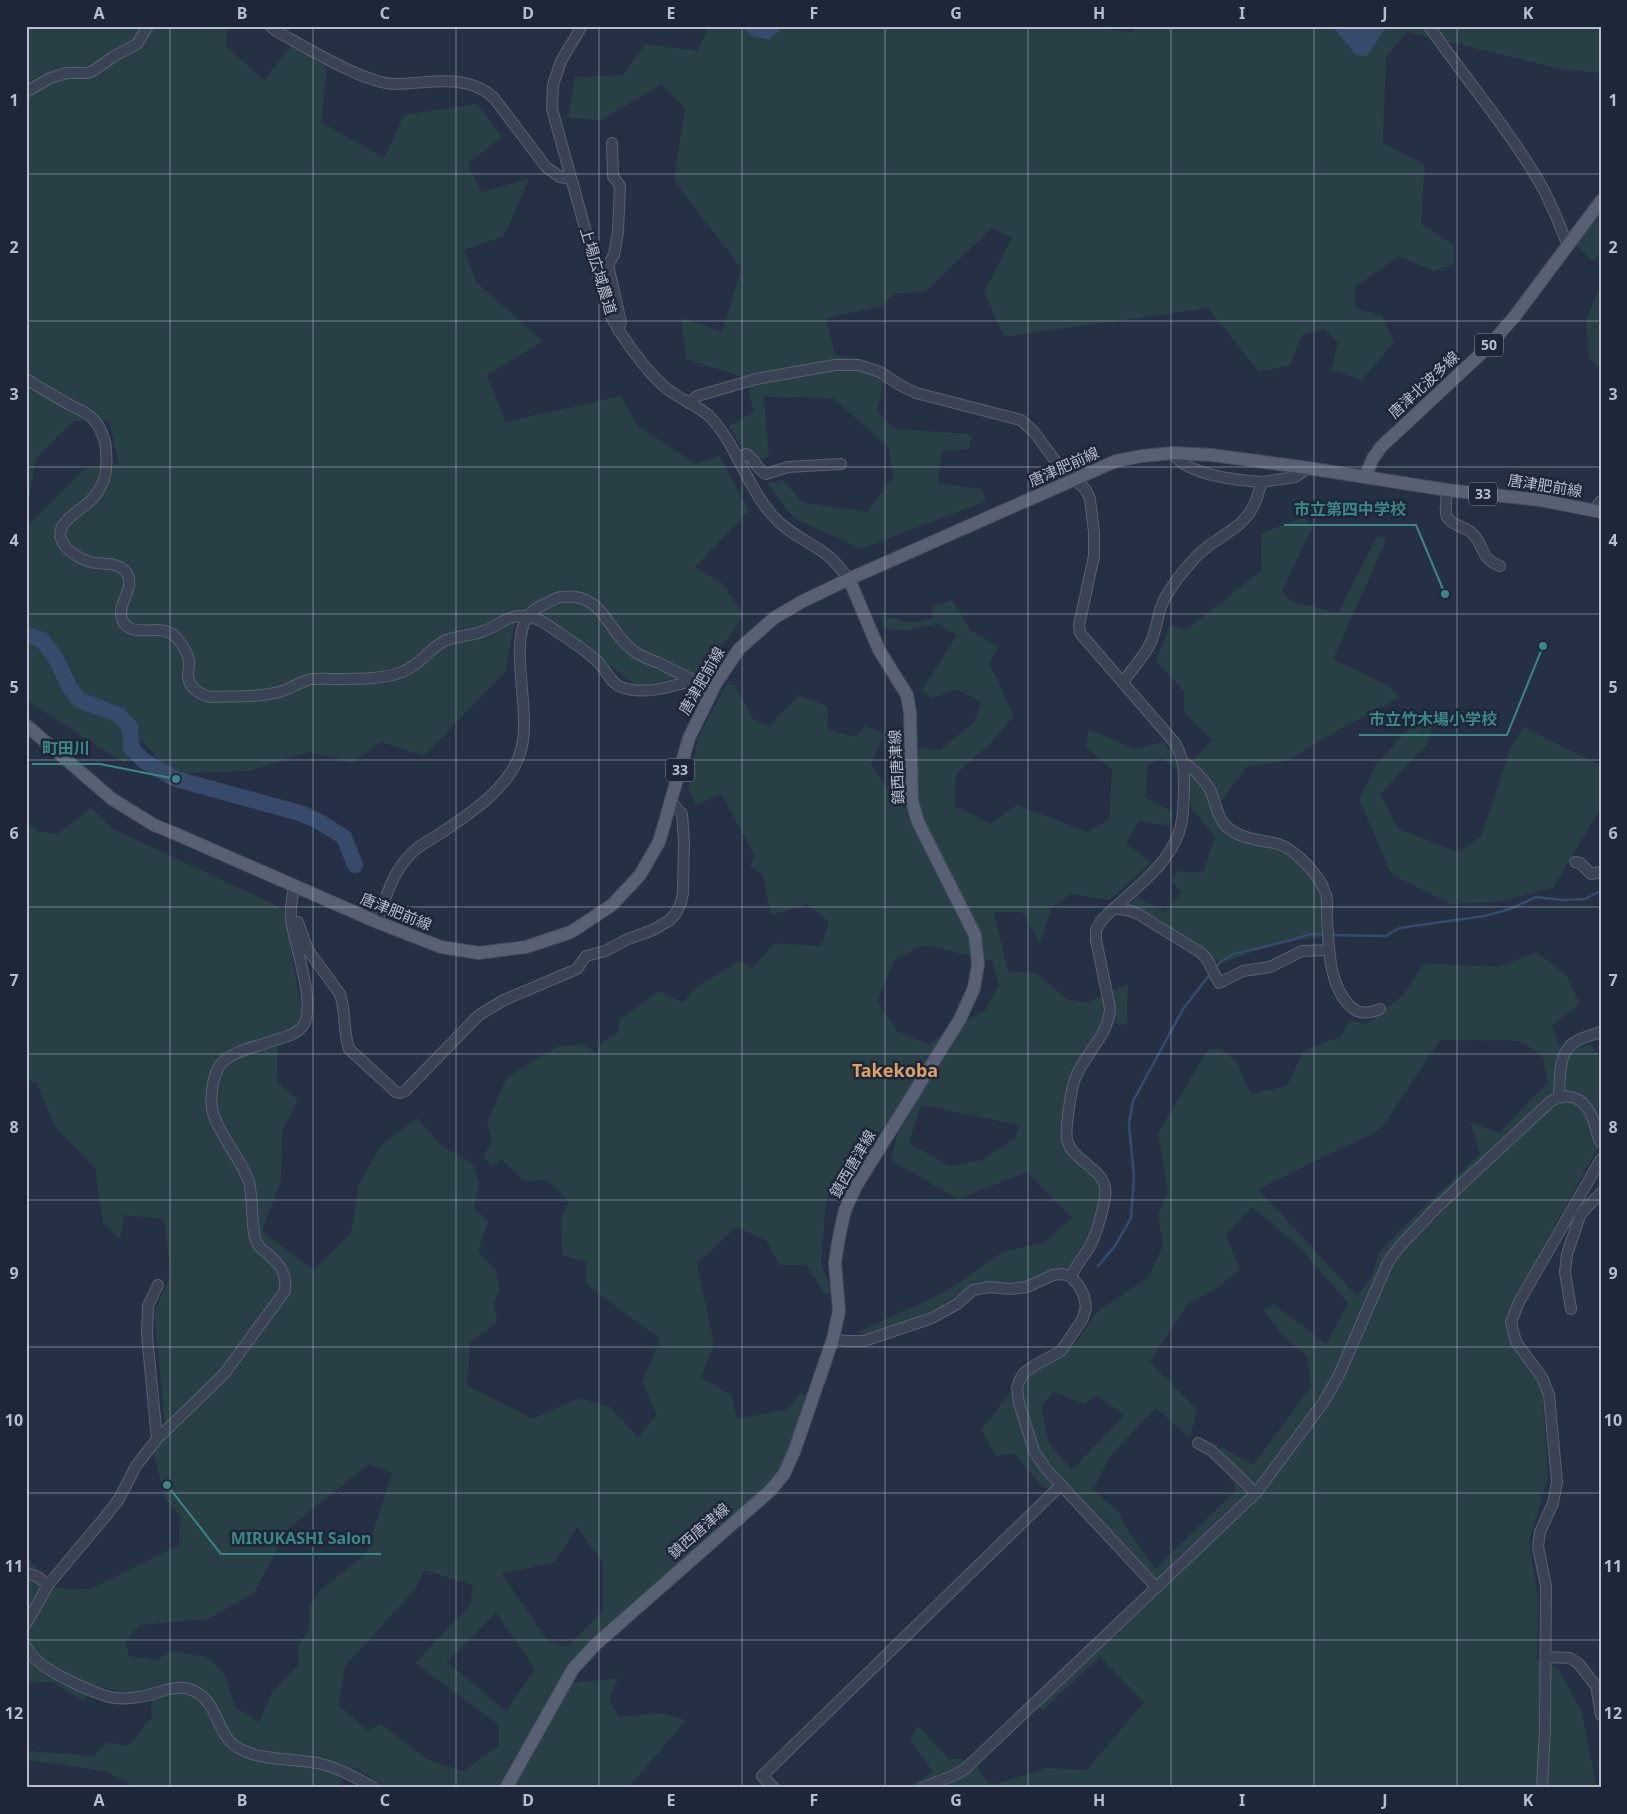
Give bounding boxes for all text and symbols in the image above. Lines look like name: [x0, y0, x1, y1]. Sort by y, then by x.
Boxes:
text: A: [93, 2, 105, 24]
text: B: [237, 2, 247, 24]
text: C: [380, 2, 390, 24]
text: D: [522, 2, 534, 24]
text: E: [667, 2, 676, 24]
text: F: [810, 2, 818, 24]
text: G: [950, 2, 962, 24]
text: H: [1093, 2, 1105, 24]
text: I: [1239, 2, 1245, 24]
text: J: [1380, 2, 1388, 24]
text: K: [1523, 2, 1534, 24]
text: 1: [9, 89, 19, 111]
text: 1: [1608, 89, 1618, 111]
street label: 上場広域農道: [576, 225, 622, 317]
text: 2: [9, 236, 19, 258]
text: 2: [1608, 236, 1618, 258]
road number: 50: [1475, 334, 1503, 356]
street label: 唐津北波多線: [1384, 346, 1463, 422]
text: 3: [9, 383, 19, 405]
text: 3: [1608, 383, 1618, 405]
street label: 唐津肥前線: [1025, 442, 1102, 490]
street label: 唐津肥前線: [1507, 469, 1584, 501]
road number: 33: [1469, 482, 1497, 506]
callout: 市立第四中学校: [1284, 494, 1416, 525]
text: 市立第四中学校: [1294, 498, 1406, 520]
text: 4: [9, 529, 19, 551]
text: 4: [1608, 529, 1618, 551]
street label: 唐津肥前線: [674, 643, 729, 718]
text: 5: [9, 676, 19, 698]
text: 5: [1608, 676, 1618, 698]
callout: 市立竹木場小学校: [1359, 704, 1507, 735]
text: 市立竹木場小学校: [1369, 708, 1497, 730]
street label: 鎮西唐津線: [884, 729, 908, 805]
callout: 町田川: [32, 733, 100, 764]
text: 町田川: [42, 737, 90, 759]
road number: 33: [666, 758, 694, 782]
text: 6: [9, 822, 19, 844]
text: 6: [1608, 822, 1618, 844]
street label: 唐津肥前線: [358, 888, 435, 934]
text: 7: [9, 969, 19, 991]
text: 7: [1608, 969, 1618, 991]
district label: Takekoba: [852, 1058, 938, 1082]
text: 8: [9, 1116, 19, 1138]
text: 8: [1608, 1116, 1618, 1138]
street label: 鎮西唐津線: [825, 1126, 880, 1201]
text: 9: [9, 1262, 19, 1284]
text: 9: [1608, 1262, 1618, 1284]
text: 10: [5, 1409, 23, 1431]
text: 10: [1604, 1409, 1622, 1431]
street label: 鎮西唐津線: [663, 1498, 733, 1562]
callout: MIRUKASHI Salon: [221, 1523, 381, 1554]
text: MIRUKASHI Salon: [231, 1527, 371, 1549]
text: 11: [5, 1555, 23, 1577]
text: 11: [1604, 1555, 1622, 1577]
text: 12: [5, 1702, 23, 1724]
text: 12: [1604, 1702, 1622, 1724]
text: A: [93, 1789, 105, 1811]
text: B: [237, 1789, 247, 1811]
text: C: [380, 1789, 390, 1811]
text: D: [522, 1789, 534, 1811]
text: E: [667, 1789, 676, 1811]
text: F: [810, 1789, 818, 1811]
text: G: [950, 1789, 962, 1811]
text: H: [1093, 1789, 1105, 1811]
text: I: [1239, 1789, 1245, 1811]
text: J: [1380, 1789, 1388, 1811]
text: K: [1523, 1789, 1534, 1811]

